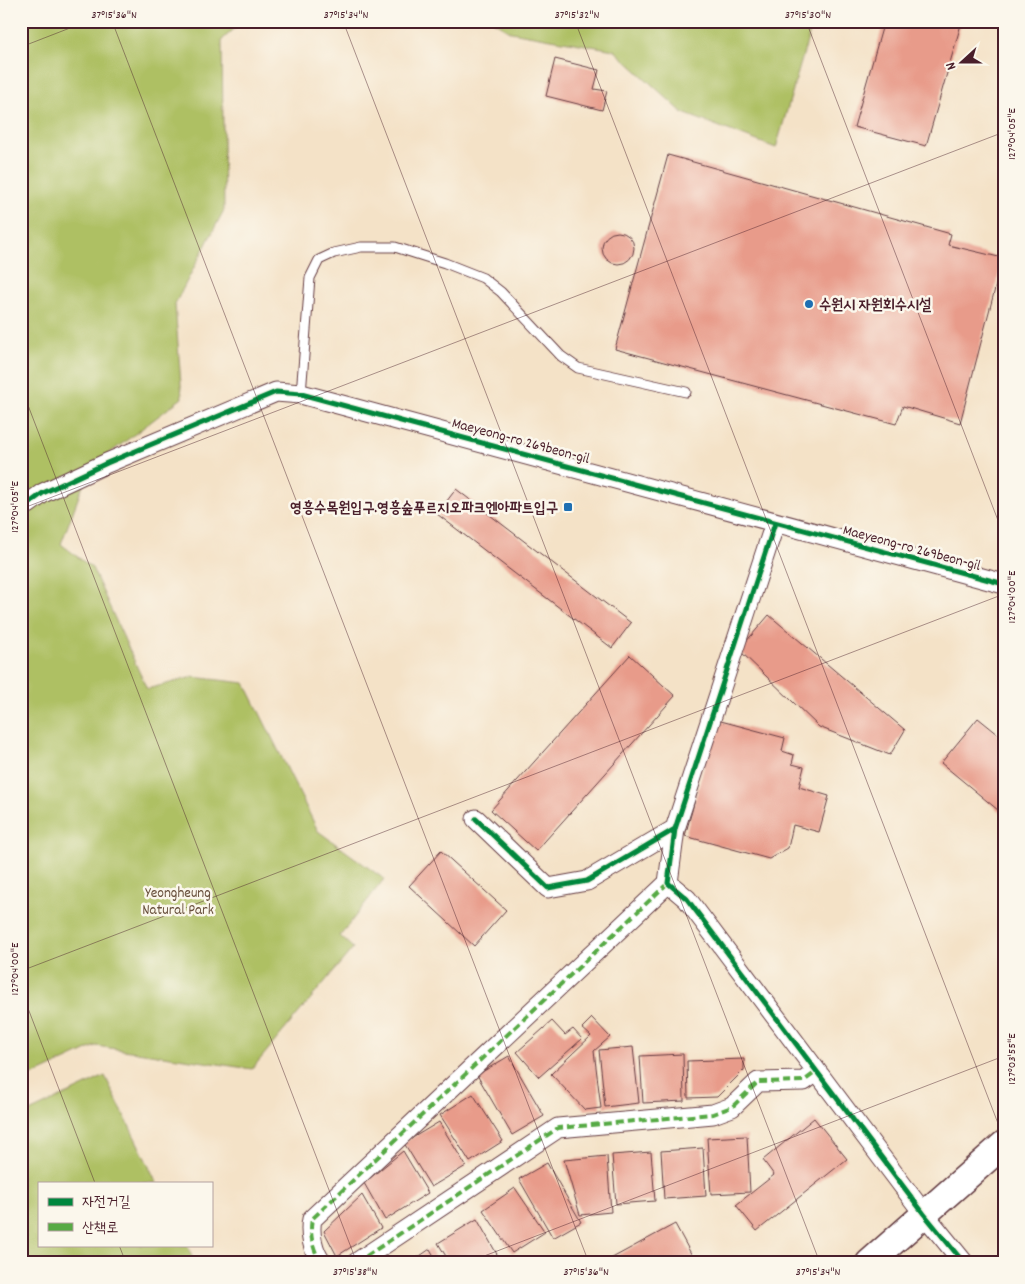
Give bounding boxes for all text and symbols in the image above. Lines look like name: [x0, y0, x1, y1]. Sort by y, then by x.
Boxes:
text: 37°15'36"N: [91, 7, 137, 24]
text: 37°15'34"N: [324, 7, 368, 24]
text: 37°15'32"N: [554, 7, 600, 24]
text: 37°15'30"N: [785, 7, 831, 24]
north arrow: [938, 38, 988, 88]
text: N: [941, 59, 962, 73]
text: 127°04'05"E: [1004, 107, 1021, 160]
place label: 수원시 자원회수시설: [819, 295, 932, 317]
marker: 수원시 자원회수시설: [803, 298, 815, 310]
street label: Maeyeong-ro 269beon-gil: [449, 413, 592, 471]
text: 127°04'05"E: [7, 480, 24, 533]
place label: 영흥수목원입구.영흥숲푸르지오파크엔아파트입구: [290, 498, 558, 520]
marker: 영흥수목원입구.영흥숲푸르지오파크엔아파트입구: [562, 501, 574, 513]
street label: Maeyeong-ro 269beon-gil: [840, 520, 983, 578]
text: 127°04'00"E: [1004, 570, 1021, 624]
park label: Yeongheung Natural Park: [142, 883, 214, 922]
text: 127°04'00"E: [7, 942, 24, 996]
text: 127°03'55"E: [1004, 1033, 1021, 1085]
legend: [38, 1182, 212, 1246]
text: 자전거길: [82, 1192, 130, 1214]
text: 산책로: [82, 1218, 118, 1240]
text: 37°15'38"N: [333, 1264, 377, 1281]
text: 37°15'36"N: [563, 1264, 609, 1281]
text: 37°15'34"N: [796, 1264, 840, 1281]

